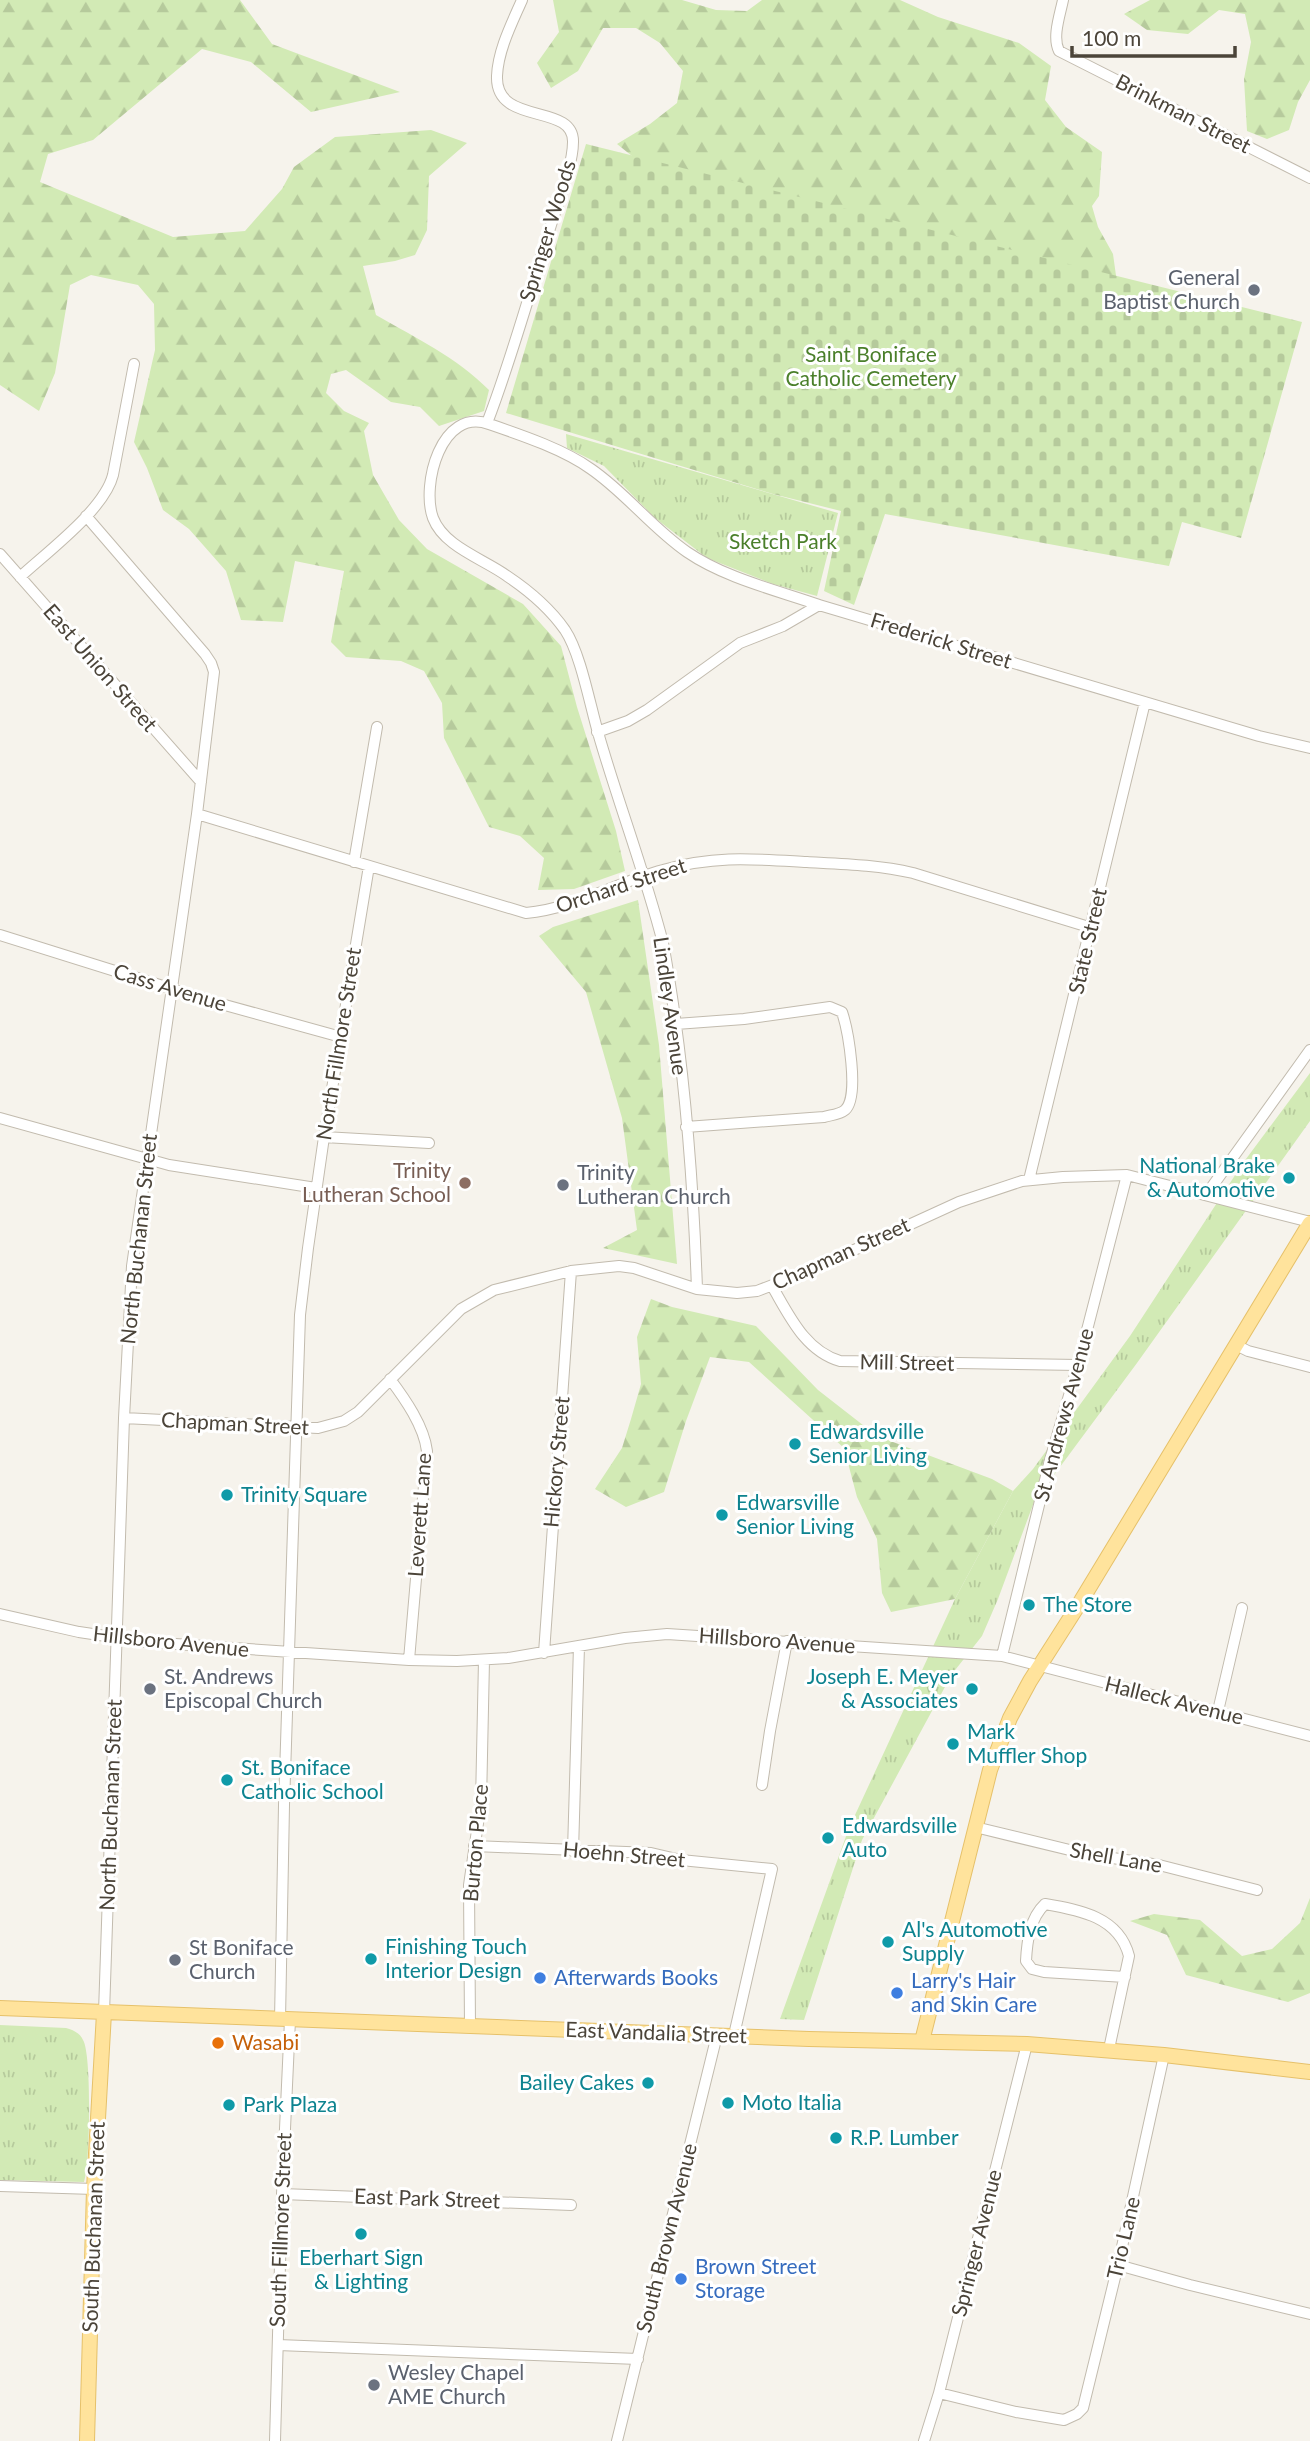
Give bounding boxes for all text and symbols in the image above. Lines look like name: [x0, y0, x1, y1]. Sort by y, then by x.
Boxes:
scale bar: [1072, 14, 1235, 58]
text: 100 m: [1082, 25, 1141, 50]
street label: Brinkman Street: [1112, 68, 1256, 158]
street label: Springer Woods: [513, 157, 580, 304]
place label: General Baptist Church: [1103, 264, 1240, 313]
marker: General Baptist Church: [1246, 282, 1262, 298]
park label: Saint Boniface Catholic Cemetery: [785, 341, 957, 390]
park label: Sketch Park: [729, 528, 837, 553]
street label: East Union Street: [39, 598, 164, 736]
street label: Frederick Street: [868, 606, 1015, 673]
street label: Orchard Street: [552, 852, 689, 917]
street label: State Street: [1062, 885, 1111, 996]
street label: Lindley Avenue: [649, 935, 694, 1077]
street label: North Fillmore Street: [310, 945, 365, 1142]
street label: Cass Avenue: [111, 958, 230, 1016]
street label: North Buchanan Street: [114, 1132, 161, 1345]
place label: National Brake & Automotive: [1139, 1152, 1275, 1201]
place label: Trinity Lutheran School: [302, 1157, 451, 1206]
place label: Trinity Lutheran Church: [577, 1159, 731, 1208]
marker: National Brake & Automotive: [1281, 1170, 1297, 1186]
marker: Trinity Lutheran School: [457, 1175, 473, 1191]
marker: Trinity Lutheran Church: [555, 1177, 571, 1193]
street label: Chapman Street: [768, 1211, 914, 1294]
street label: St Andrews Avenue: [1027, 1325, 1098, 1504]
street label: Mill Street: [859, 1348, 955, 1375]
street label: Hickory Street: [537, 1395, 574, 1528]
street label: Chapman Street: [160, 1406, 310, 1439]
place label: Edwardsville Senior Living: [809, 1418, 927, 1467]
marker: Edwardsville Senior Living: [787, 1436, 803, 1452]
street label: Leverett Lane: [402, 1452, 435, 1578]
place label: Trinity Square: [241, 1481, 367, 1506]
marker: Trinity Square: [219, 1487, 235, 1503]
place label: Edwarsville Senior Living: [736, 1489, 854, 1538]
marker: Edwarsville Senior Living: [714, 1507, 730, 1523]
place label: The Store: [1043, 1591, 1132, 1616]
marker: The Store: [1021, 1597, 1037, 1613]
street label: Hillsboro Avenue: [92, 1620, 250, 1661]
street label: Hillsboro Avenue: [698, 1622, 856, 1657]
place label: St. Andrews Episcopal Church: [164, 1663, 322, 1712]
place label: Joseph E. Meyer & Associates: [807, 1663, 958, 1712]
street label: Halleck Avenue: [1102, 1670, 1246, 1729]
marker: St. Andrews Episcopal Church: [142, 1681, 158, 1697]
marker: Joseph E. Meyer & Associates: [964, 1681, 980, 1697]
street label: North Buchanan Street: [93, 1698, 126, 1911]
place label: Mark Muffler Shop: [967, 1718, 1087, 1767]
marker: Mark Muffler Shop: [945, 1736, 961, 1752]
place label: St. Boniface Catholic School: [241, 1754, 384, 1803]
marker: St. Boniface Catholic School: [219, 1772, 235, 1788]
street label: Burton Place: [457, 1783, 492, 1903]
place label: Edwardsville Auto: [842, 1812, 957, 1861]
marker: Edwardsville Auto: [820, 1830, 836, 1846]
street label: Hoehn Street: [562, 1836, 687, 1871]
street label: Shell Lane: [1068, 1836, 1164, 1877]
place label: Al's Automotive Supply: [902, 1916, 1048, 1965]
place label: Finishing Touch Interior Design: [385, 1933, 527, 1982]
place label: St Boniface Church: [189, 1934, 294, 1983]
marker: Al's Automotive Supply: [880, 1934, 896, 1950]
marker: Finishing Touch Interior Design: [363, 1951, 379, 1967]
marker: St Boniface Church: [167, 1952, 183, 1968]
place label: Afterwards Books: [554, 1964, 718, 1989]
place label: Larry's Hair and Skin Care: [911, 1967, 1037, 2016]
marker: Afterwards Books: [532, 1970, 548, 1986]
marker: Larry's Hair and Skin Care: [889, 1985, 905, 2001]
street label: East Vandalia Street: [565, 2016, 748, 2047]
place label: Wasabi: [232, 2029, 299, 2054]
marker: Wasabi: [210, 2035, 226, 2051]
place label: Bailey Cakes: [519, 2069, 634, 2094]
marker: Bailey Cakes: [640, 2075, 656, 2091]
place label: Moto Italia: [742, 2089, 842, 2114]
place label: Park Plaza: [243, 2091, 337, 2116]
marker: Moto Italia: [720, 2095, 736, 2111]
marker: Park Plaza: [221, 2097, 237, 2113]
street label: South Buchanan Street: [76, 2120, 109, 2333]
place label: R.P. Lumber: [850, 2124, 959, 2149]
marker: R.P. Lumber: [828, 2130, 844, 2146]
street label: South Fillmore Street: [264, 2132, 295, 2328]
street label: South Brown Avenue: [630, 2140, 701, 2335]
street label: Springer Avenue: [945, 2167, 1006, 2319]
street label: East Park Street: [354, 2182, 501, 2213]
street label: Trio Lane: [1101, 2194, 1144, 2281]
marker: Eberhart Sign & Lighting: [353, 2226, 369, 2242]
place label: Eberhart Sign & Lighting: [299, 2244, 423, 2293]
place label: Brown Street Storage: [695, 2253, 817, 2302]
marker: Brown Street Storage: [673, 2271, 689, 2287]
place label: Wesley Chapel AME Church: [388, 2359, 524, 2408]
marker: Wesley Chapel AME Church: [366, 2377, 382, 2393]

